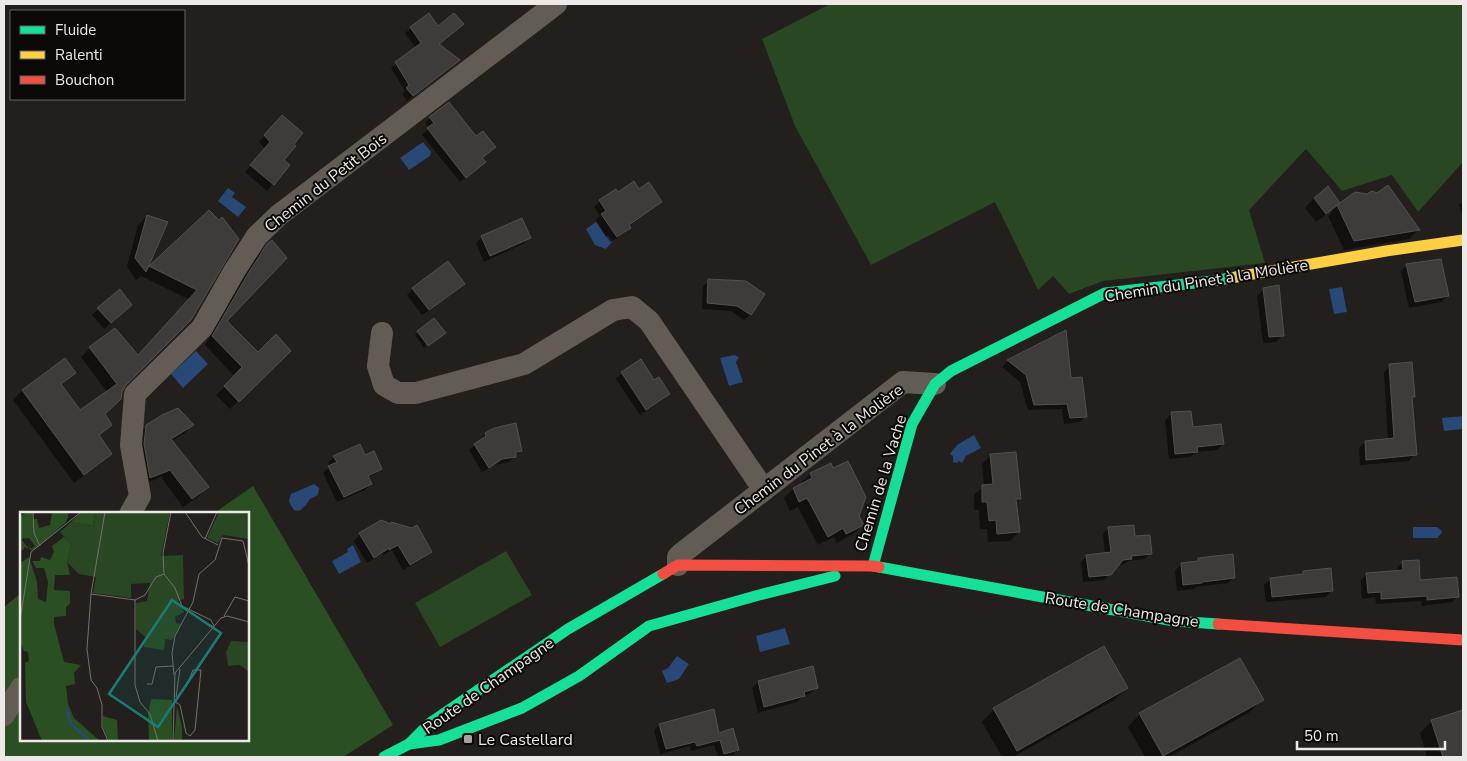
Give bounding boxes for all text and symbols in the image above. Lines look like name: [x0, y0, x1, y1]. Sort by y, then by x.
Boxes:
legend: [10, 10, 185, 100]
text: Fluide: [55, 20, 96, 40]
text: Ralenti: [55, 45, 103, 65]
text: Bouchon: [55, 70, 114, 90]
street label: Chemin du Petit Bois: [260, 128, 391, 238]
street label: Chemin du Pinet à la Molière: [1103, 254, 1310, 308]
street label: Chemin du Pinet à la Molière: [730, 379, 908, 521]
street label: Chemin de la Vache: [850, 412, 912, 554]
inset map: [20, 512, 249, 741]
street label: Route de Champagne: [1043, 587, 1200, 633]
street label: Route de Champagne: [419, 632, 558, 739]
scale bar: [1297, 718, 1444, 750]
text: 50 m: [1304, 726, 1339, 746]
place label: Le Castellard: [478, 729, 573, 751]
marker: Le Castellard: [462, 733, 474, 745]

